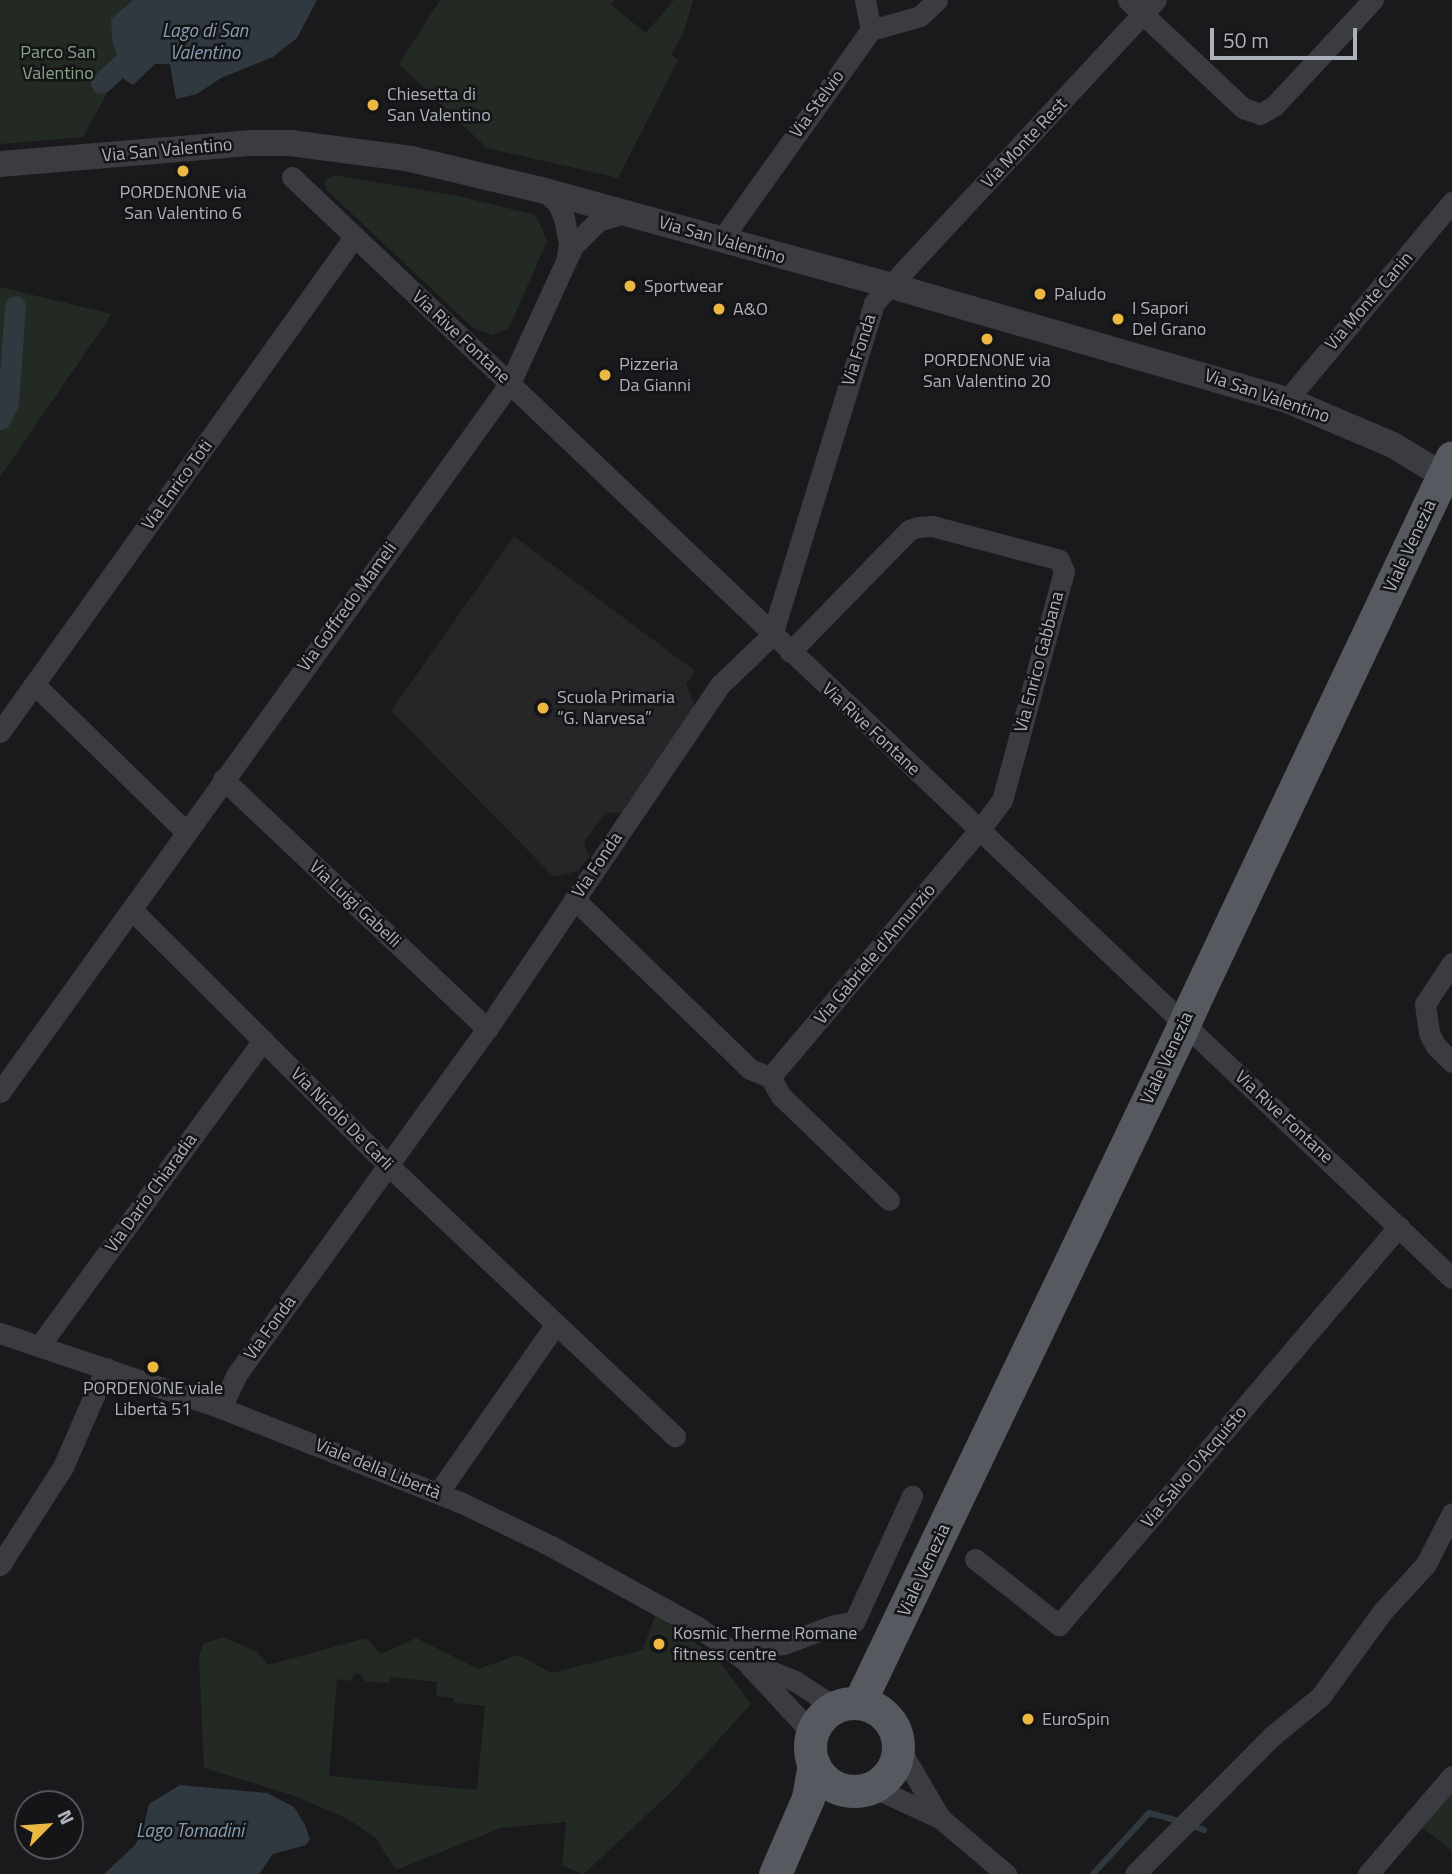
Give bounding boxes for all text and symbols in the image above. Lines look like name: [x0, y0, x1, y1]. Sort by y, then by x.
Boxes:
scale bar: [1214, 14, 1361, 58]
water label: Lago di San Valentino: [162, 19, 248, 63]
text: 50 m: [1223, 24, 1269, 56]
park label: Parco San Valentino: [20, 42, 96, 84]
street label: Via Stelvio: [785, 66, 849, 142]
place label: Chiesetta di San Valentino: [387, 84, 491, 126]
street label: Via Monte Rest: [977, 93, 1071, 193]
marker: Chiesetta di San Valentino: [365, 97, 381, 113]
street label: Via San Valentino: [101, 134, 233, 166]
marker: PORDENONE via San Valentino 6: [175, 163, 191, 179]
place label: PORDENONE via San Valentino 6: [120, 182, 246, 224]
street label: Via San Valentino: [656, 212, 788, 268]
street label: Via Monte Canin: [1321, 248, 1417, 354]
place label: Sportwear: [644, 275, 723, 297]
marker: Sportwear: [622, 278, 638, 294]
place label: Paludo: [1054, 283, 1106, 305]
street label: Via Rive Fontane: [407, 286, 515, 388]
marker: Paludo: [1032, 286, 1048, 302]
place label: A&O: [733, 298, 768, 320]
place label: I Sapori Del Grano: [1132, 298, 1206, 340]
marker: A&O: [711, 301, 727, 317]
street label: Via Fonda: [837, 311, 881, 389]
marker: I Sapori Del Grano: [1110, 311, 1126, 327]
marker: PORDENONE via San Valentino 20: [979, 331, 995, 347]
place label: PORDENONE via San Valentino 20: [923, 350, 1051, 392]
place label: Pizzeria Da Gianni: [619, 354, 691, 396]
street label: Via San Valentino: [1202, 364, 1332, 428]
marker: Pizzeria Da Gianni: [597, 367, 613, 383]
street label: Via Enrico Toti: [137, 436, 217, 534]
street label: Viale Venezia: [1379, 496, 1441, 596]
street label: Via Goffredo Mameli: [293, 538, 401, 676]
street label: Via Enrico Gabbana: [1010, 589, 1068, 735]
street label: Via Rive Fontane: [817, 678, 925, 780]
place label: Scuola Primaria “G. Narvesa”: [557, 687, 675, 730]
marker: Scuola Primaria “G. Narvesa”: [535, 700, 551, 716]
street label: Via Fonda: [567, 828, 627, 902]
street label: Via Luigi Gabelli: [305, 856, 405, 952]
street label: Via Gabriele d'Annunzio: [810, 879, 940, 1029]
street label: Viale Venezia: [1136, 1008, 1198, 1108]
street label: Via Nicolò De Carli: [286, 1063, 398, 1175]
street label: Via Rive Fontane: [1230, 1066, 1338, 1168]
street label: Via Dario Chiaradia: [101, 1129, 201, 1257]
street label: Via Fonda: [239, 1292, 301, 1364]
marker: PORDENONE viale Libertà 51: [145, 1359, 161, 1375]
place label: PORDENONE viale Libertà 51: [83, 1378, 223, 1420]
street label: Via Salvo D'Acquisto: [1137, 1402, 1251, 1532]
street label: Viale della Libertà: [312, 1434, 444, 1504]
street label: Viale Venezia: [893, 1520, 955, 1620]
place label: Kosmic Therme Romane fitness centre: [673, 1623, 857, 1666]
marker: Kosmic Therme Romane fitness centre: [651, 1636, 667, 1652]
place label: EuroSpin: [1042, 1708, 1110, 1730]
marker: EuroSpin: [1020, 1711, 1036, 1727]
north arrow: [14, 1790, 84, 1860]
text: N: [51, 1805, 83, 1829]
water label: Lago Tomadini: [136, 1819, 244, 1841]

